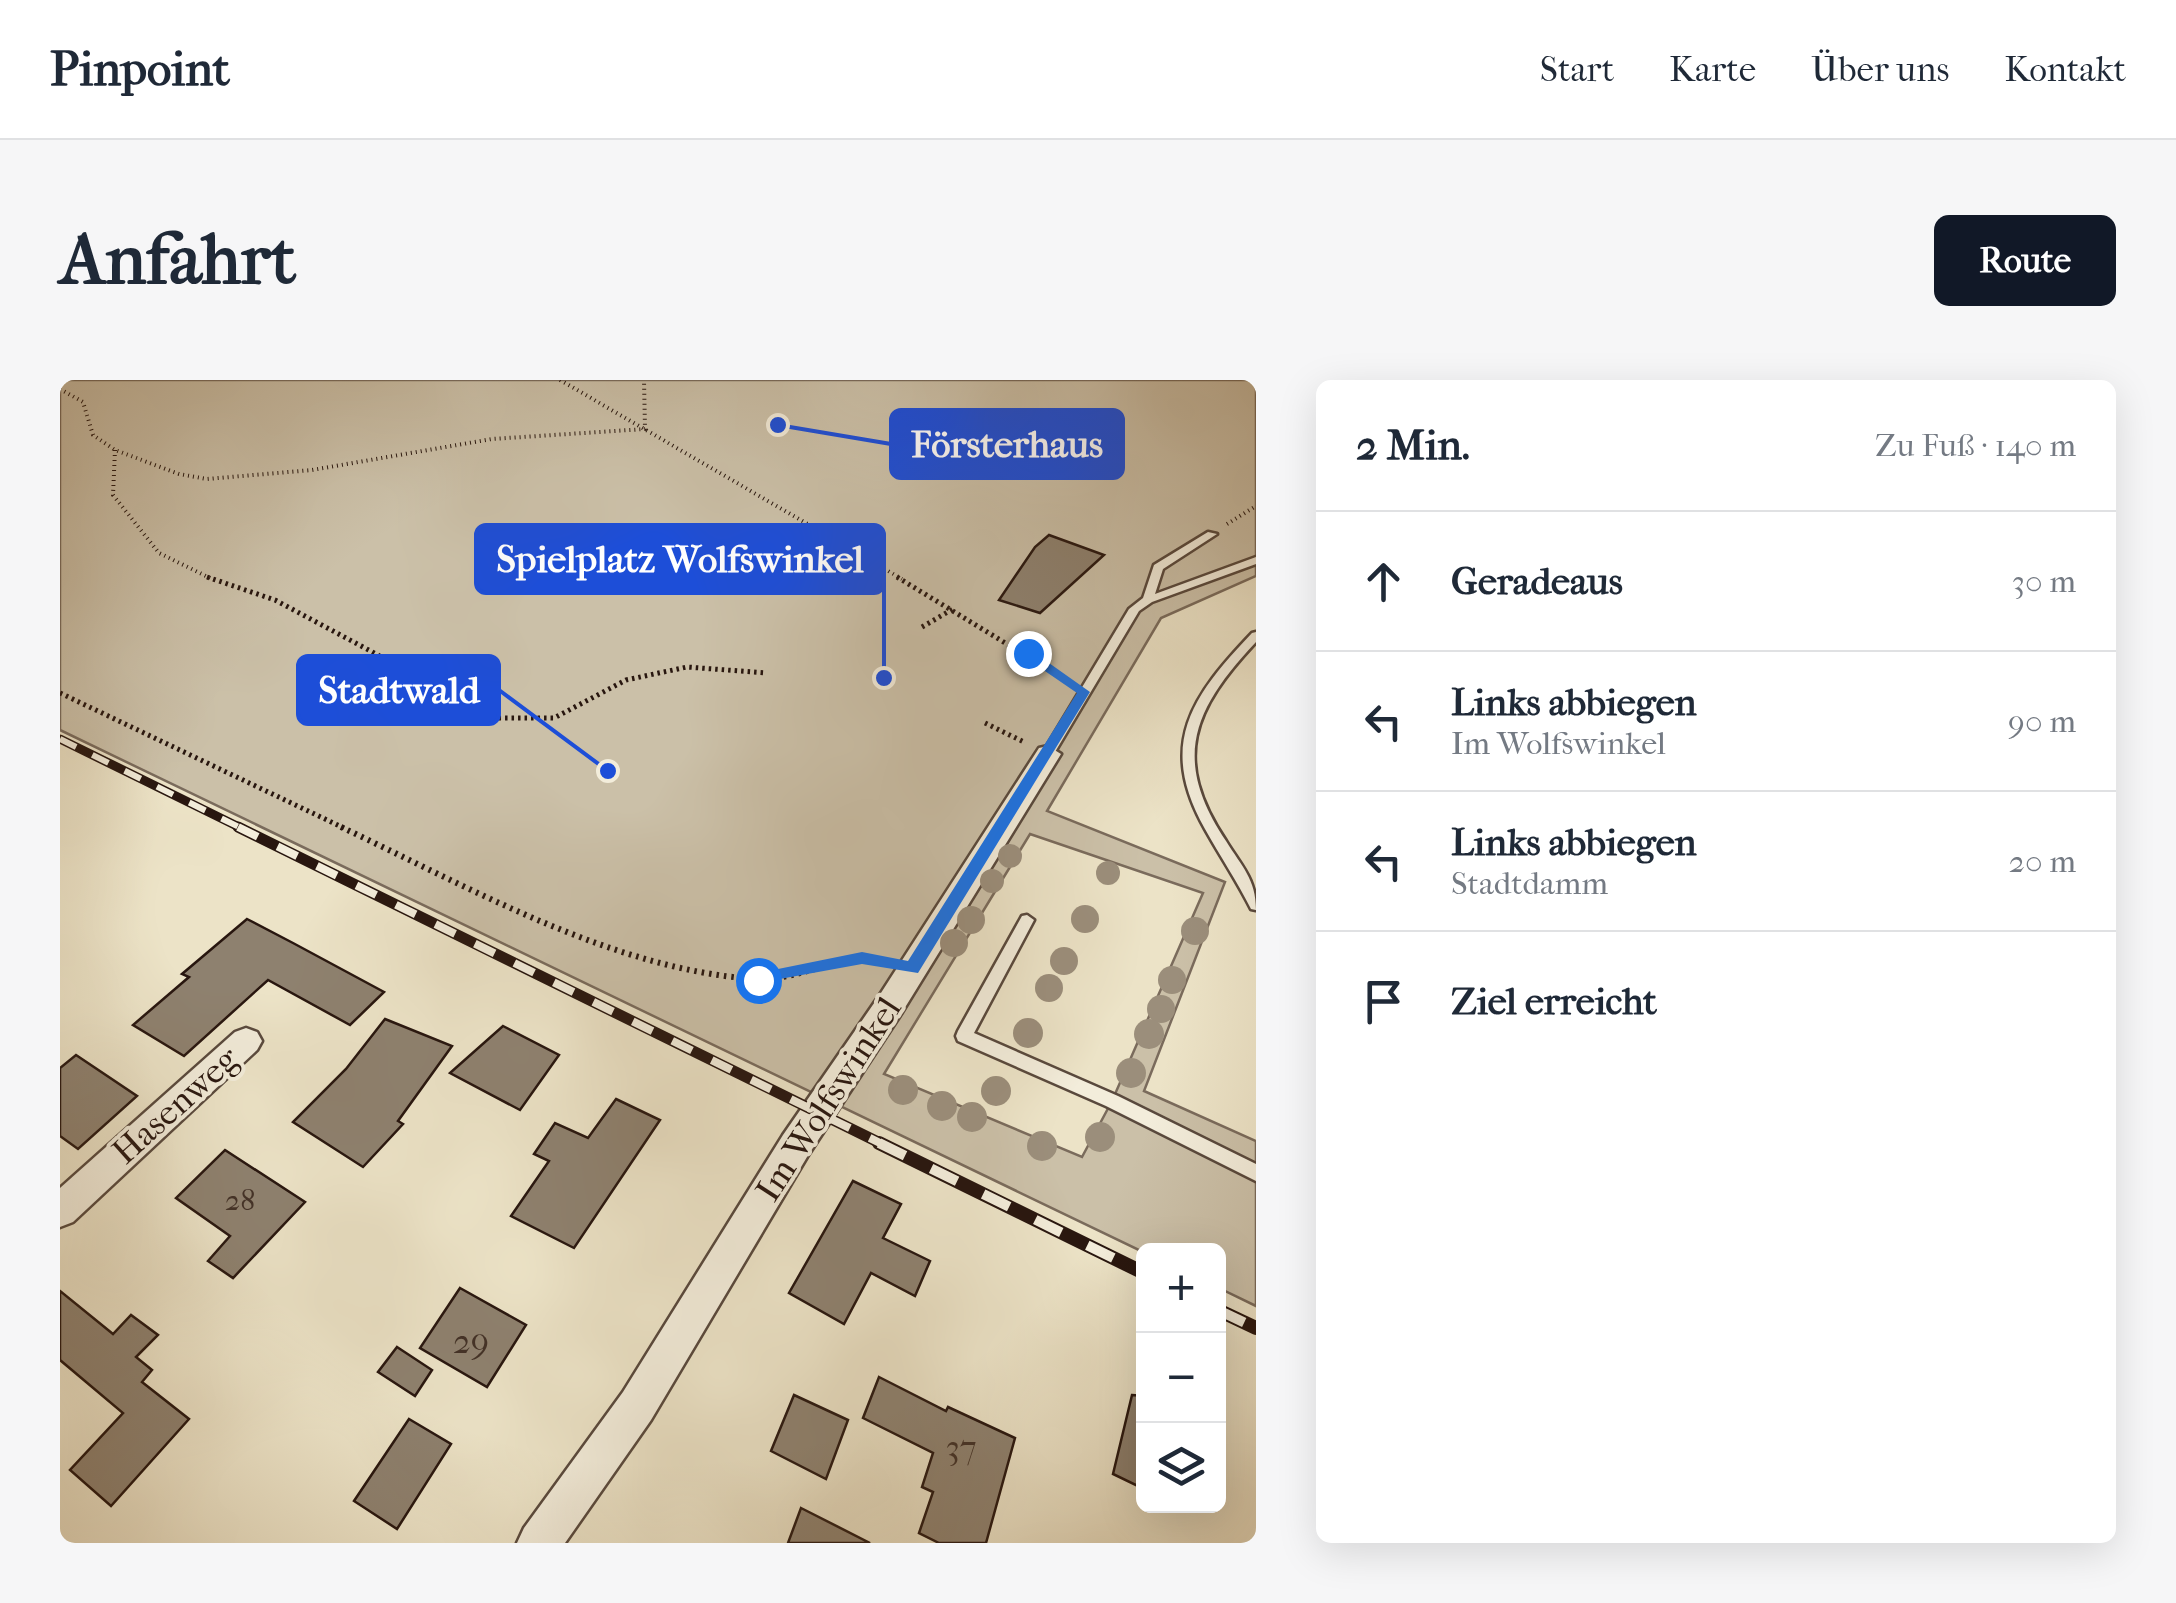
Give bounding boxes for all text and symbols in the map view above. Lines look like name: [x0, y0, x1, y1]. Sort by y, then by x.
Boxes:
text: Pinpoint: [50, 41, 230, 97]
text: Start: [1540, 49, 1614, 90]
text: Karte: [1669, 49, 1756, 90]
text: Über uns: [1811, 49, 1949, 90]
text: Kontakt: [2004, 49, 2126, 90]
button: Route: [1934, 215, 2116, 306]
text: Anfahrt: [60, 219, 296, 301]
callout: Försterhaus: [891, 410, 1123, 478]
text: 2 Min.: [1356, 421, 1470, 470]
text: Försterhaus: [911, 422, 1103, 467]
text: Zu Fuß · 140 m: [1875, 427, 2076, 464]
callout: Spielplatz Wolfswinkel: [476, 525, 884, 593]
text: Spielplatz Wolfswinkel: [496, 537, 864, 582]
icon: ahead: [1356, 554, 1411, 609]
text: Geradeaus: [1451, 559, 1623, 604]
text: 30 m: [2012, 563, 2076, 600]
route end: [1006, 631, 1052, 677]
callout: Stadtwald: [298, 656, 499, 724]
text: Stadtwald: [318, 668, 481, 713]
text: Links abbiegen: [1451, 680, 1697, 725]
icon: left: [1356, 694, 1411, 749]
text: 90 m: [2008, 703, 2076, 740]
text: Im Wolfswinkel: [1451, 725, 1666, 762]
text: Links abbiegen: [1451, 820, 1697, 865]
icon: left: [1356, 834, 1411, 889]
text: 20 m: [2008, 843, 2076, 880]
text: Stadtdamm: [1451, 865, 1608, 902]
route start: [736, 958, 782, 1004]
icon: arrive: [1356, 974, 1411, 1029]
text: Ziel erreicht: [1451, 979, 1657, 1024]
street label: Im Wolfswinkel: [747, 989, 910, 1209]
street label: Hasenweg: [104, 1038, 247, 1172]
house number: 28: [225, 1183, 255, 1218]
map controls: [1136, 1243, 1226, 1513]
button: +: [1136, 1243, 1226, 1333]
house number: 29: [453, 1321, 489, 1362]
button: −: [1136, 1333, 1226, 1423]
button: layers: [1136, 1423, 1226, 1513]
house number: 37: [945, 1427, 977, 1468]

